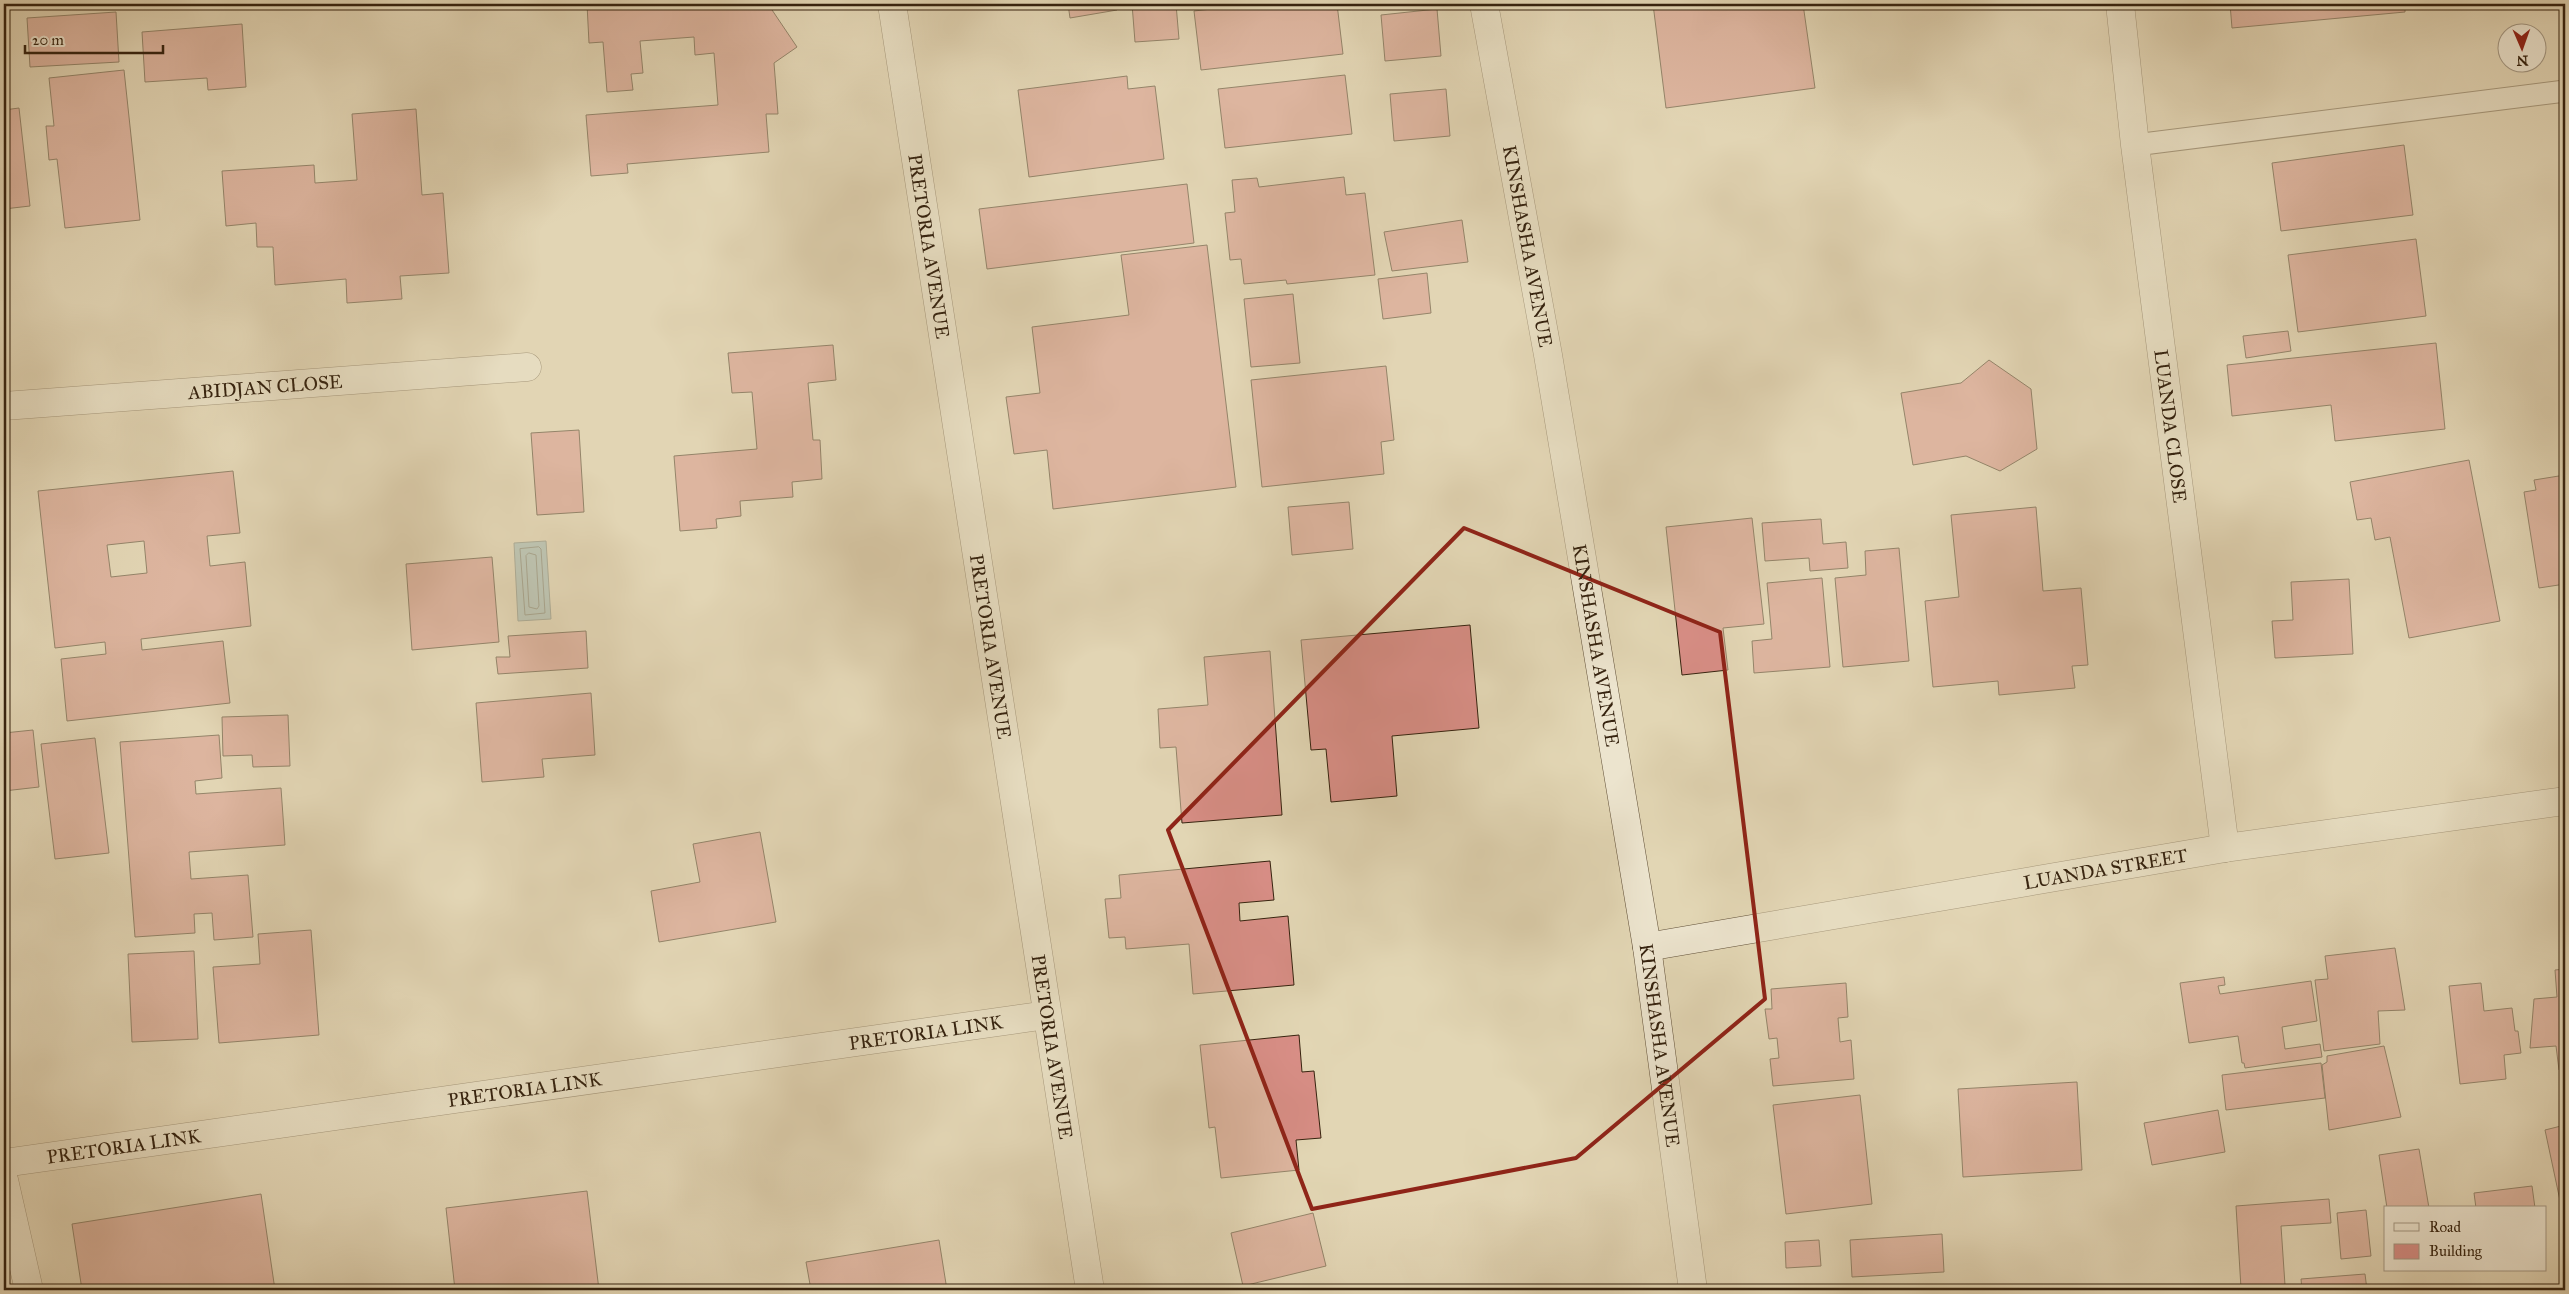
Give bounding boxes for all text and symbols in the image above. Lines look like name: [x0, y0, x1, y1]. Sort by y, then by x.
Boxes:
scale bar: [25, 22, 162, 54]
north arrow: [2496, 22, 2546, 72]
text: 20 m: [32, 31, 64, 49]
text: N: [2516, 52, 2529, 69]
street label: KINSHASHA AVENUE: [1498, 143, 1557, 349]
street label: PRETORIA AVENUE: [903, 152, 954, 341]
street label: LUANDA CLOSE: [2149, 348, 2192, 504]
street label: ABIDJAN CLOSE: [186, 370, 344, 404]
street label: KINSHASHA AVENUE: [1568, 542, 1624, 749]
street label: PRETORIA AVENUE: [965, 553, 1016, 741]
street label: LUANDA STREET: [2022, 844, 2189, 894]
street label: KINSHASHA AVENUE: [1635, 942, 1685, 1149]
street label: PRETORIA AVENUE: [1026, 953, 1078, 1141]
street label: PRETORIA LINK: [847, 1010, 1005, 1055]
street label: PRETORIA LINK: [446, 1067, 604, 1112]
street label: PRETORIA LINK: [45, 1124, 203, 1169]
legend: [2384, 1206, 2546, 1272]
text: Road: [2429, 1218, 2461, 1236]
text: Building: [2429, 1242, 2483, 1260]

